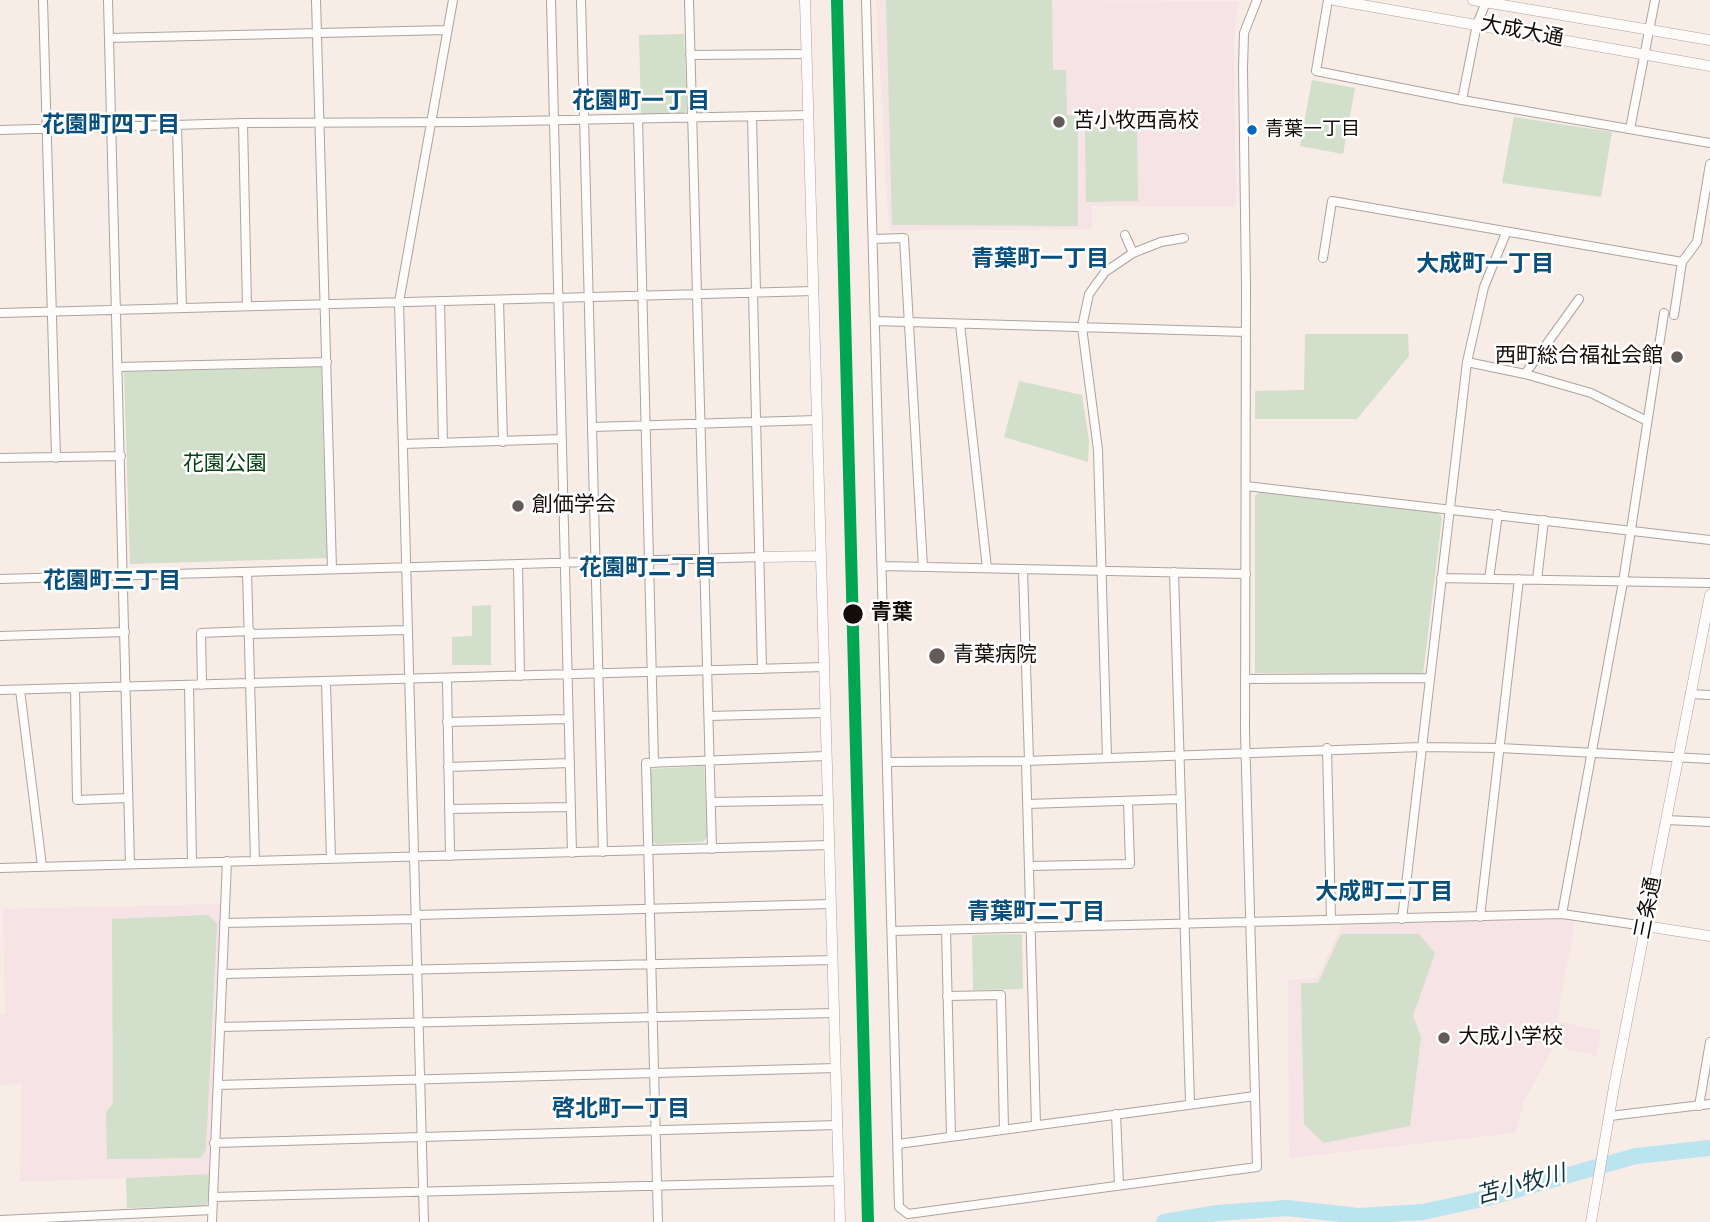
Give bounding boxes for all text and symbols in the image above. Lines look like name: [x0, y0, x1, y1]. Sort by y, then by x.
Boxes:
street label: 大成大通: [1478, 12, 1566, 52]
district label: 花園町一丁目: [572, 88, 710, 116]
place label: 苫小牧西高校: [1073, 109, 1199, 135]
district label: 花園町四丁目: [42, 112, 180, 140]
marker: 苫小牧西高校: [1051, 114, 1067, 130]
place label: 青葉一丁目: [1265, 119, 1360, 141]
marker: 青葉一丁目: [1245, 123, 1259, 137]
district label: 青葉町一丁目: [971, 246, 1109, 274]
district label: 大成町一丁目: [1416, 251, 1554, 279]
place label: 西町総合福祉会館: [1495, 344, 1663, 370]
marker: 西町総合福祉会館: [1669, 349, 1685, 365]
park label: 花園公園: [183, 452, 267, 478]
place label: 創価学会: [532, 493, 616, 519]
marker: 創価学会: [510, 498, 526, 514]
district label: 花園町二丁目: [579, 555, 717, 583]
district label: 花園町三丁目: [43, 568, 181, 596]
place label: 青葉: [871, 601, 913, 627]
marker: 青葉: [841, 602, 865, 626]
place label: 青葉病院: [953, 643, 1037, 669]
marker: 青葉病院: [927, 646, 947, 666]
street label: 三条通: [1631, 875, 1667, 941]
district label: 大成町二丁目: [1315, 879, 1453, 907]
district label: 青葉町二丁目: [967, 899, 1105, 927]
place label: 大成小学校: [1458, 1025, 1563, 1051]
marker: 大成小学校: [1436, 1030, 1452, 1046]
district label: 啓北町一丁目: [552, 1096, 690, 1124]
water label: 苫小牧川: [1473, 1161, 1569, 1211]

